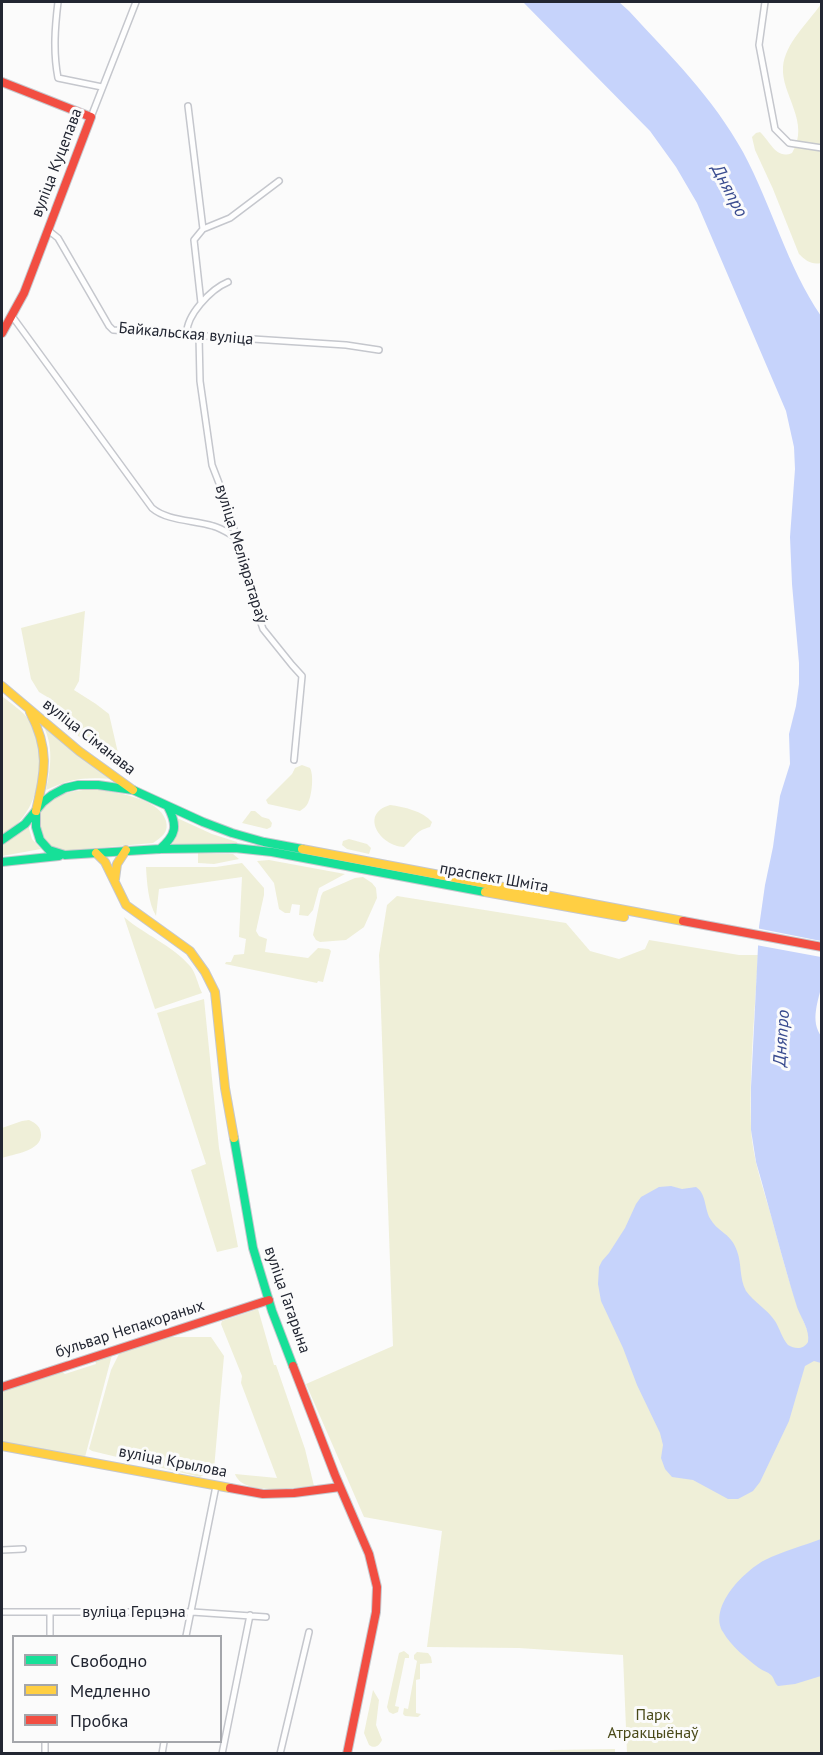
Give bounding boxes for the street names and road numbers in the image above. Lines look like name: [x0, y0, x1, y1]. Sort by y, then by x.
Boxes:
street label: вуліца Куцепава: [27, 106, 87, 220]
street label: Байкальская вуліца: [118, 319, 254, 349]
street label: вуліца Меліяратараў: [211, 482, 271, 626]
street label: вуліца Сіманава: [39, 695, 139, 779]
street label: праспект Шміта: [438, 859, 550, 897]
street label: вуліца Гагарына: [260, 1244, 314, 1356]
street label: бульвар Непакораных: [53, 1296, 207, 1362]
street label: вуліца Крылова: [117, 1442, 229, 1482]
street label: вуліца Герцэна: [82, 1602, 186, 1622]

